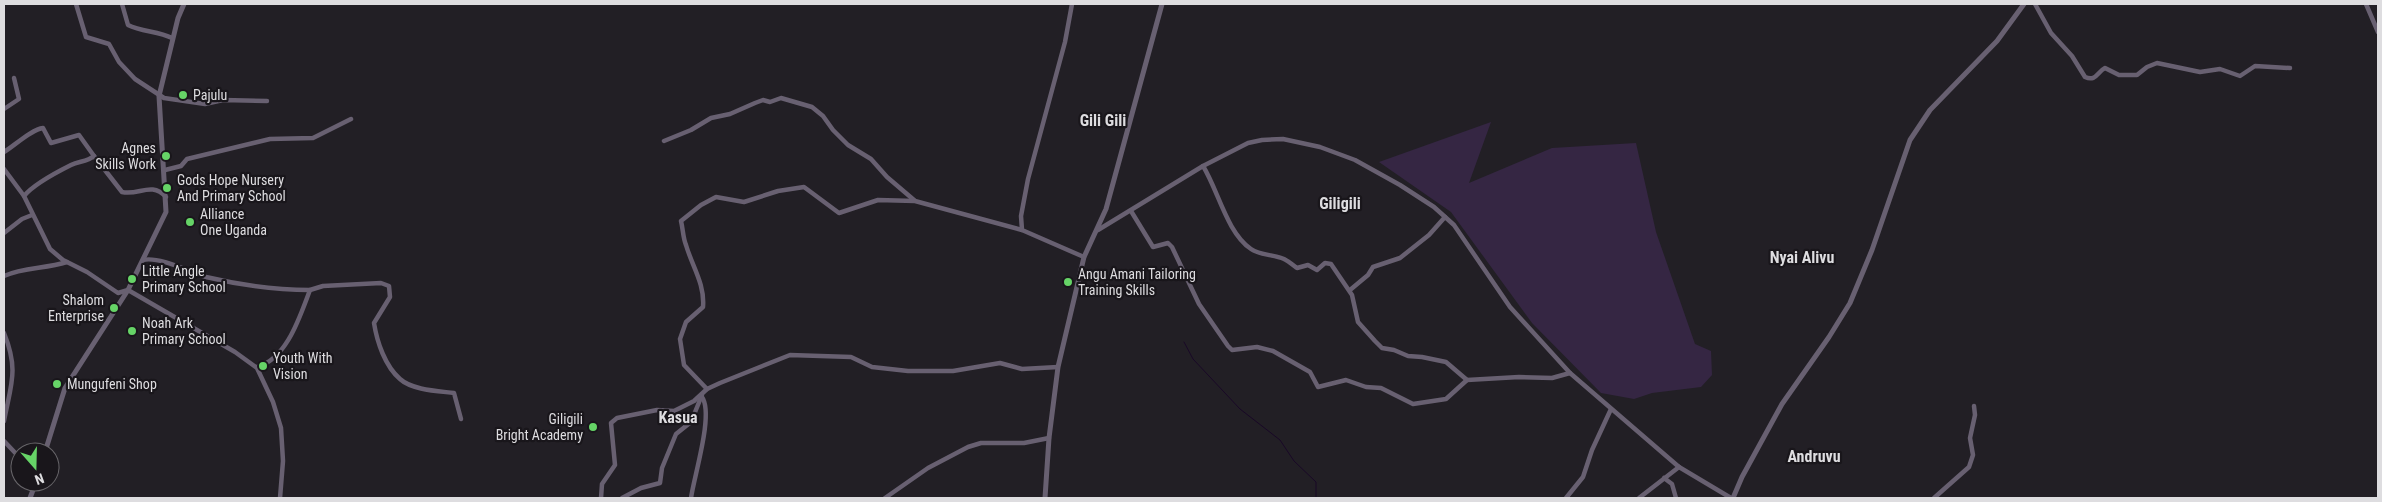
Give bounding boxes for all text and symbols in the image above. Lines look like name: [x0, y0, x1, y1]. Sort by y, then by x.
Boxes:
place label: Pajulu: [193, 87, 227, 103]
marker: Pajulu: [177, 89, 189, 101]
district label: Gili Gili: [1080, 111, 1126, 130]
place label: Agnes Skills Work: [95, 140, 157, 172]
marker: Agnes Skills Work: [160, 150, 172, 162]
place label: Gods Hope Nursery And Primary School: [177, 172, 286, 204]
marker: Gods Hope Nursery And Primary School: [161, 182, 173, 194]
district label: Giligili: [1319, 194, 1361, 213]
place label: Alliance One Uganda: [200, 206, 267, 238]
marker: Alliance One Uganda: [184, 216, 196, 228]
district label: Nyai Alivu: [1770, 248, 1834, 267]
place label: Little Angle Primary School: [142, 263, 226, 295]
place label: Angu Amani Tailoring Training Skills: [1078, 266, 1196, 298]
marker: Little Angle Primary School: [126, 273, 138, 285]
marker: Angu Amani Tailoring Training Skills: [1062, 276, 1074, 288]
place label: Shalom Enterprise: [48, 292, 104, 324]
marker: Shalom Enterprise: [108, 302, 120, 314]
place label: Noah Ark Primary School: [142, 315, 226, 347]
marker: Noah Ark Primary School: [126, 325, 138, 337]
place label: Youth With Vision: [273, 350, 333, 382]
marker: Youth With Vision: [257, 360, 269, 372]
place label: Mungufeni Shop: [67, 376, 157, 392]
marker: Mungufeni Shop: [51, 378, 63, 390]
district label: Kasua: [658, 408, 698, 427]
place label: Giligili Bright Academy: [496, 411, 583, 443]
marker: Giligili Bright Academy: [587, 421, 599, 433]
north arrow: [10, 442, 60, 492]
district label: Andruvu: [1787, 447, 1841, 466]
text: N: [33, 470, 46, 488]

